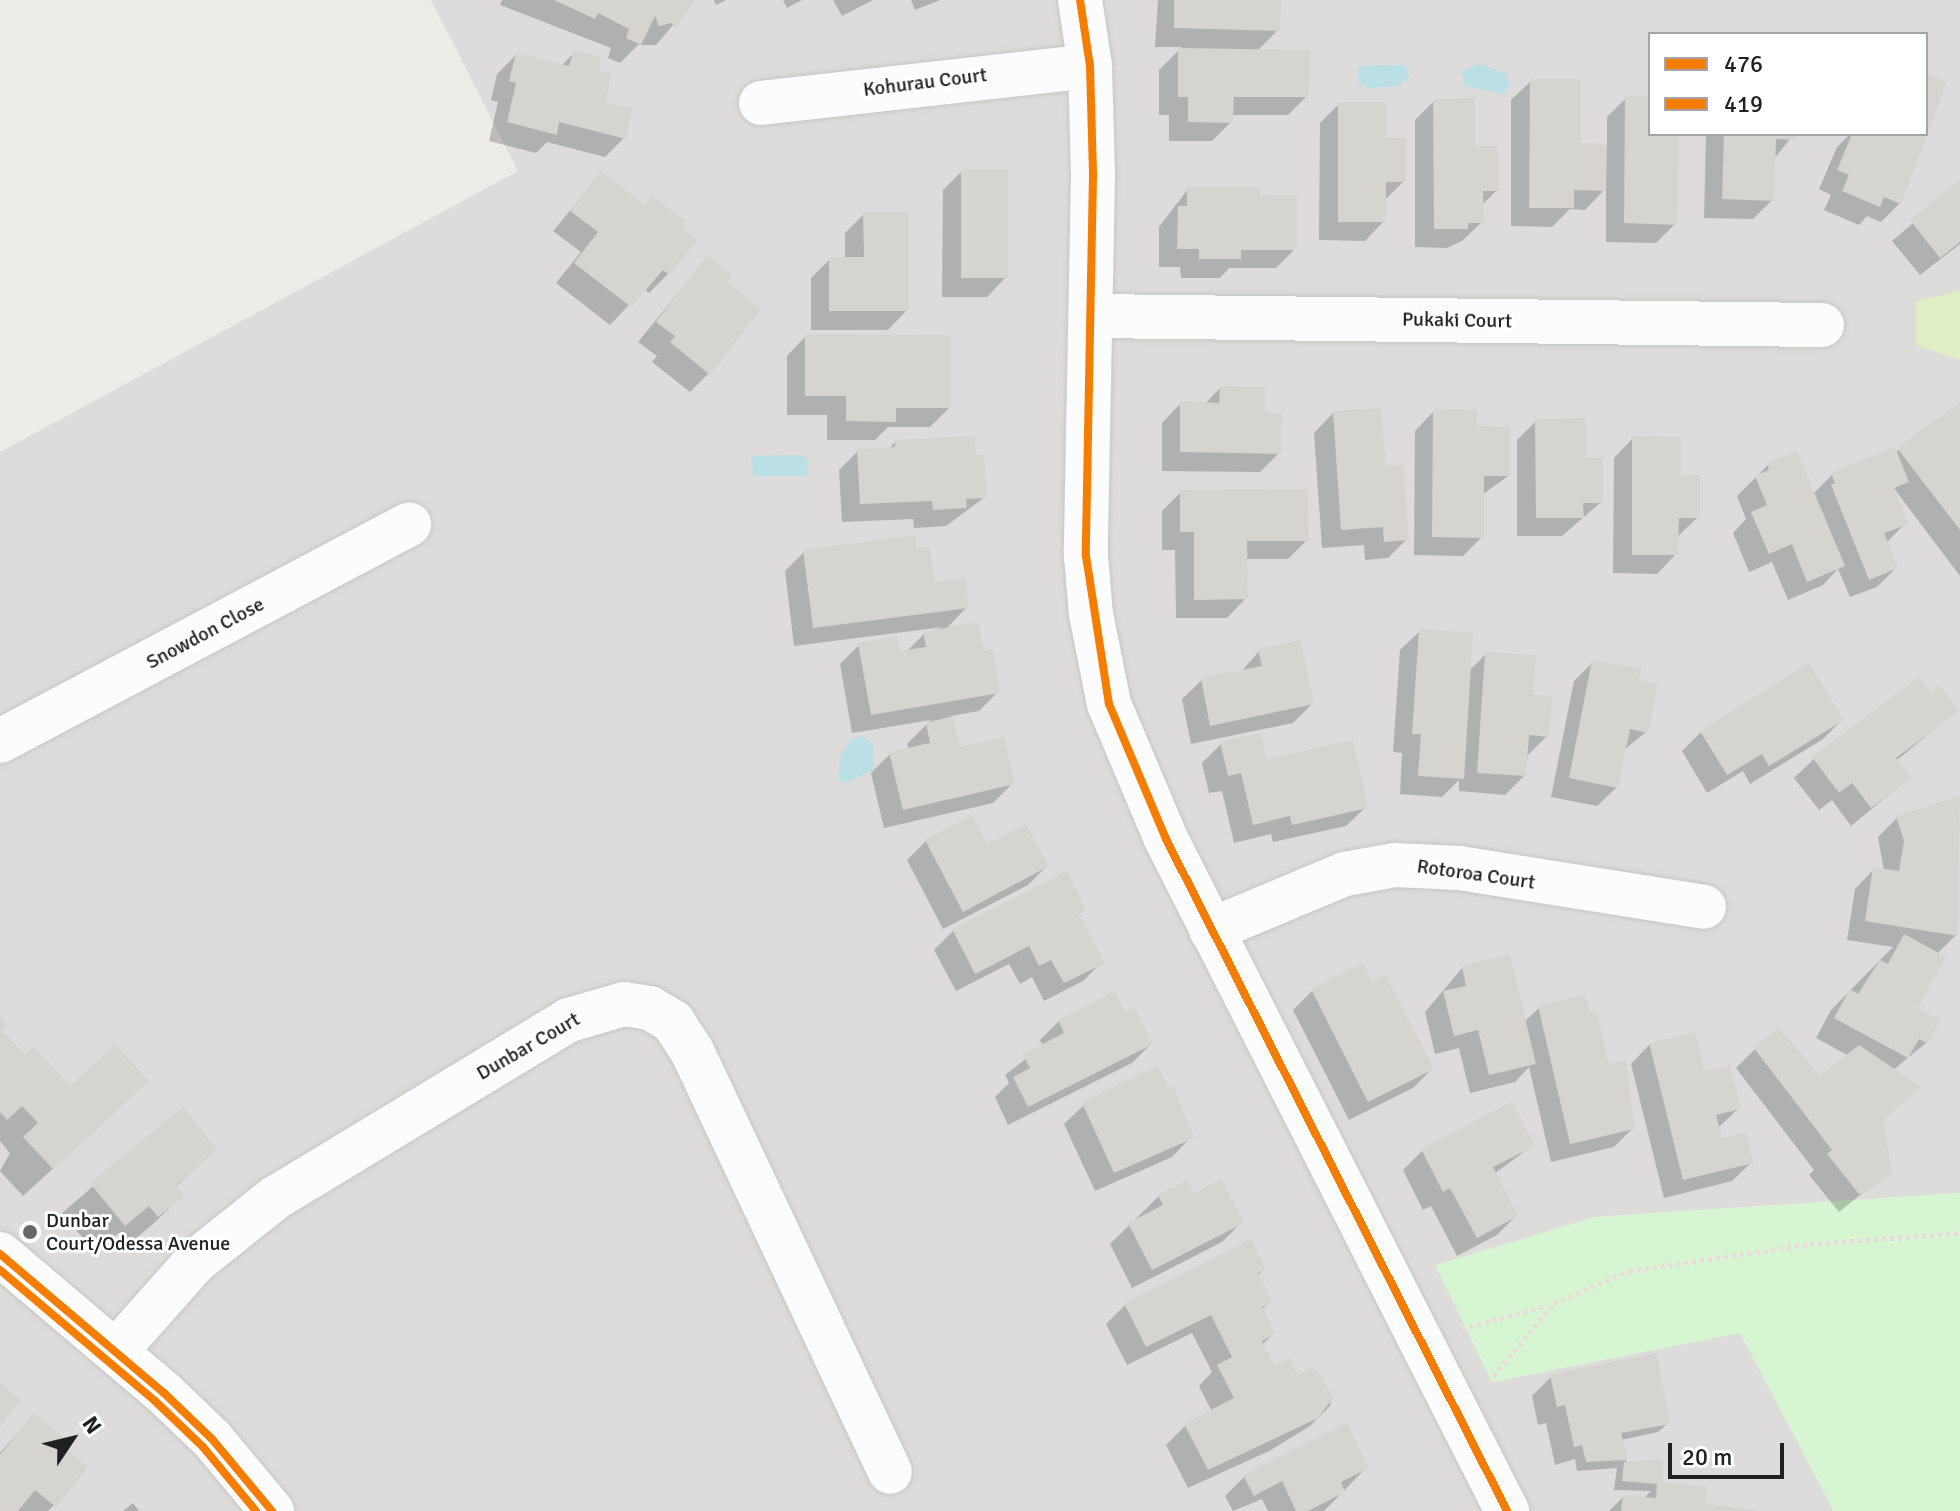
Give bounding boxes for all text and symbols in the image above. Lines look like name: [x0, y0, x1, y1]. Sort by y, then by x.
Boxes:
legend: [1648, 32, 1928, 136]
text: 476: [1724, 49, 1763, 79]
street label: Kohurau Court: [862, 62, 988, 102]
text: 419: [1724, 89, 1763, 119]
street label: Pukaki Court: [1402, 307, 1512, 333]
street label: Snowdon Close: [142, 592, 268, 674]
street label: Rotoroa Court: [1415, 854, 1537, 894]
street label: Dunbar Court: [472, 1007, 584, 1085]
place label: Dunbar Court/Odessa Avenue: [46, 1208, 230, 1255]
marker: Dunbar Court/Odessa Avenue: [21, 1223, 39, 1241]
north arrow: [32, 1399, 112, 1479]
text: N: [77, 1411, 108, 1439]
scale bar: [1672, 1427, 1788, 1477]
text: 20 m: [1682, 1442, 1732, 1472]

